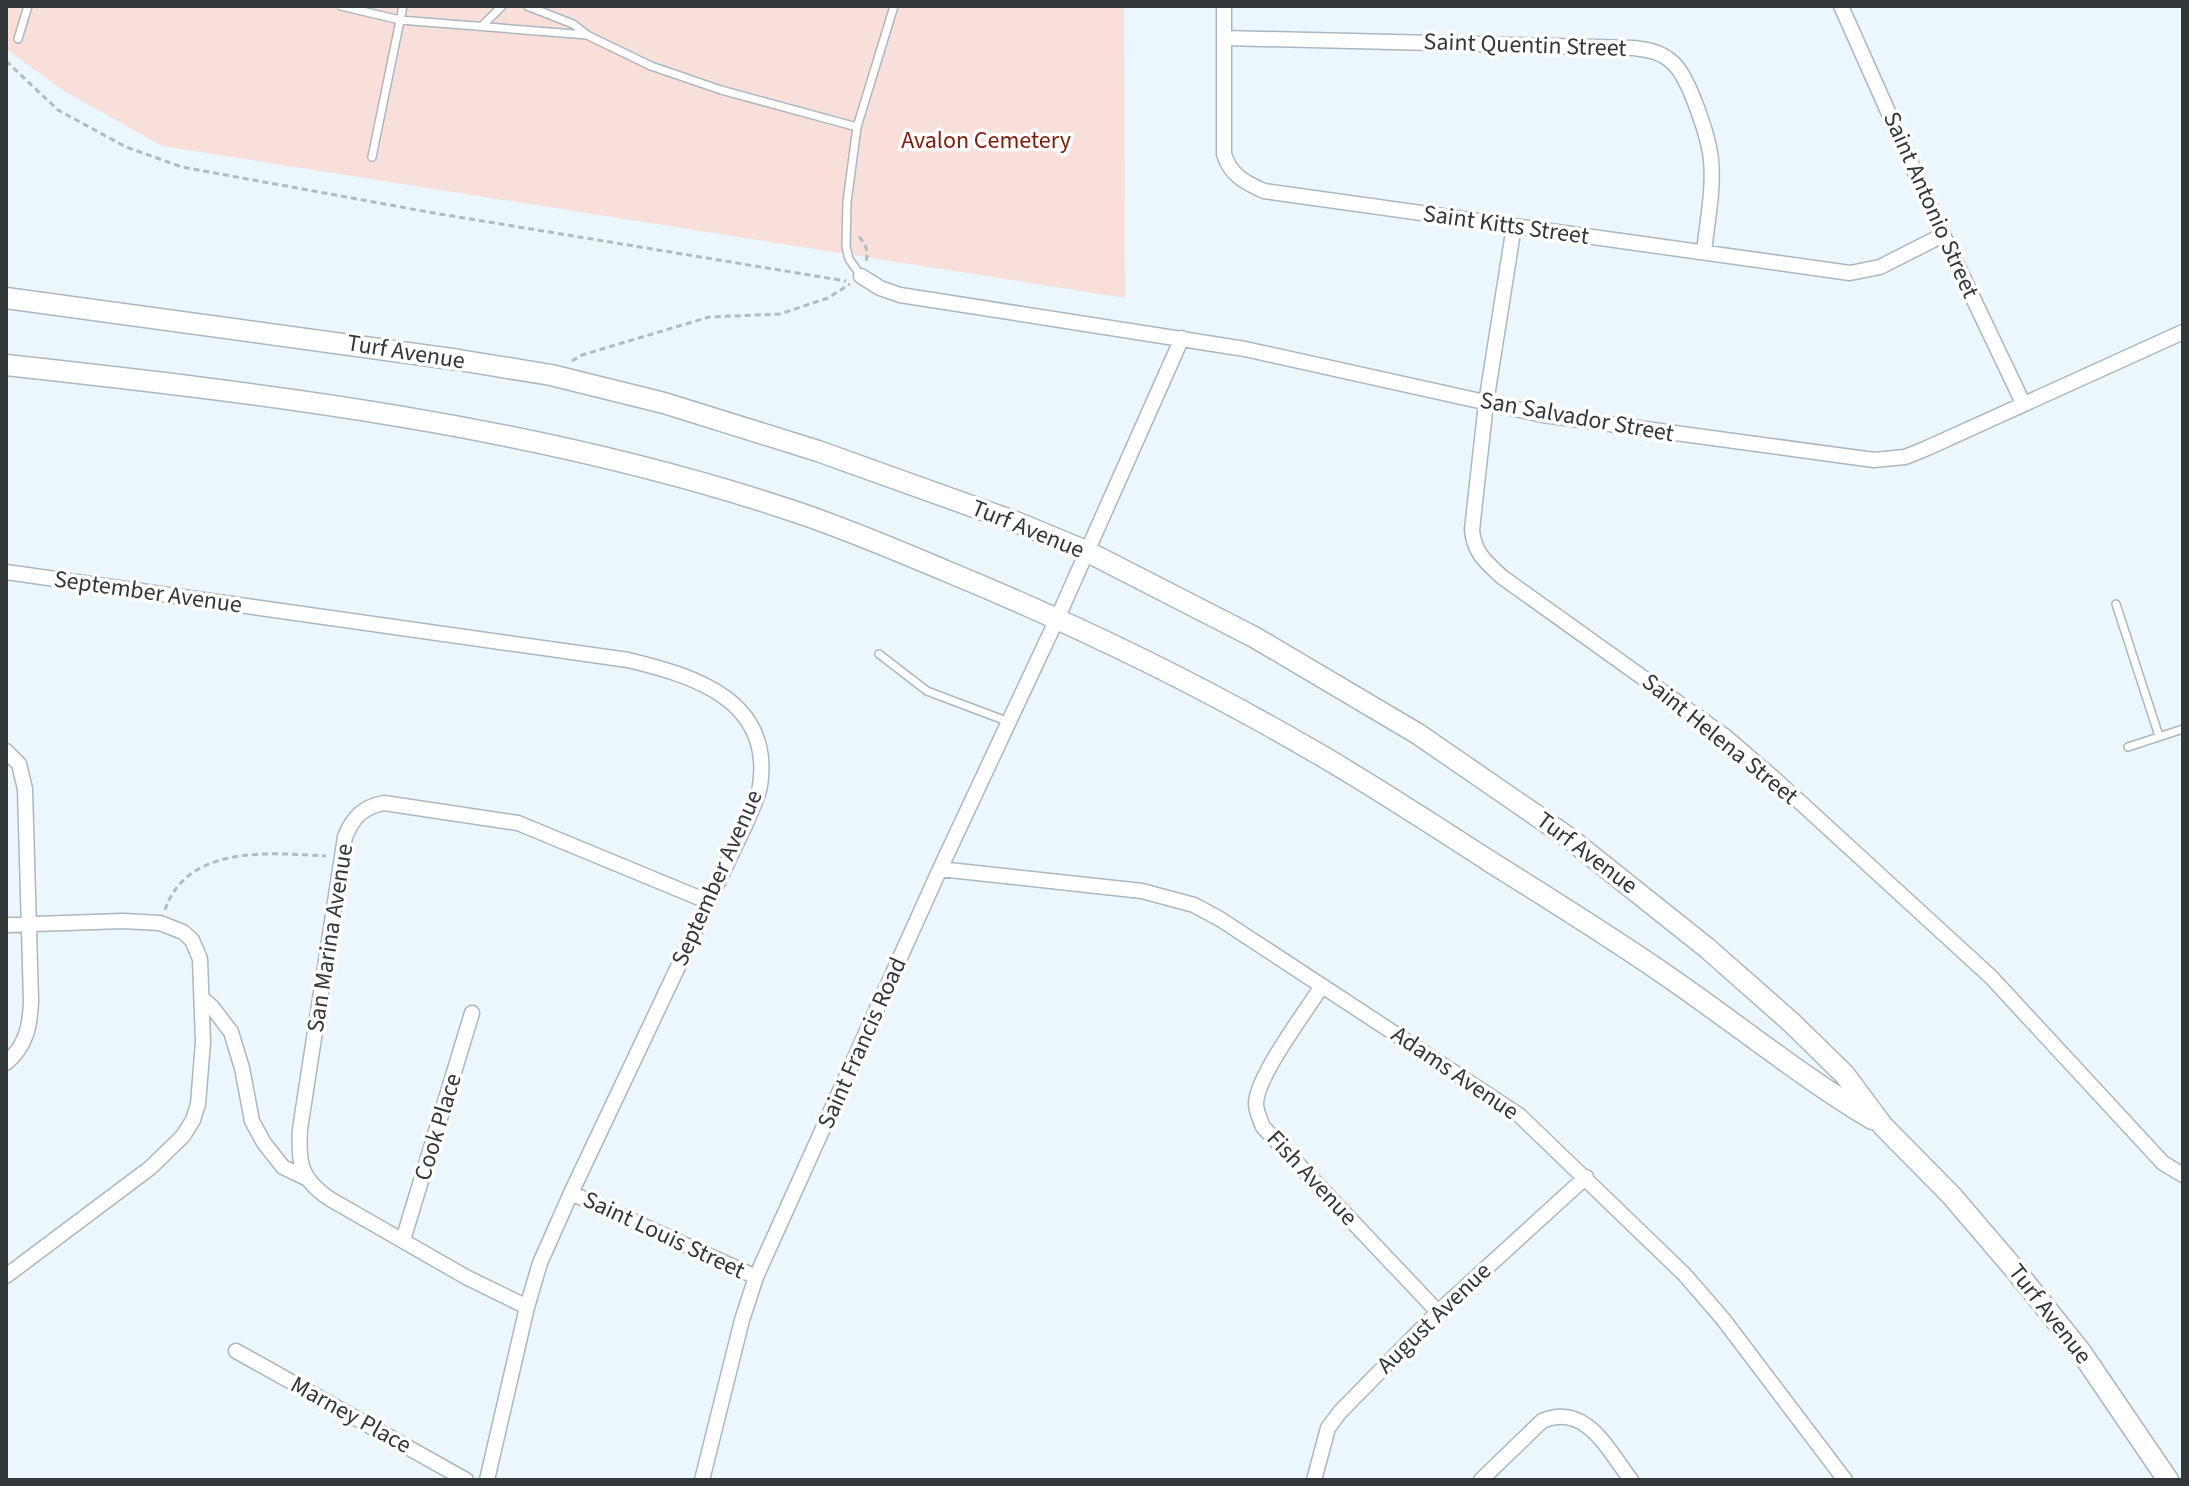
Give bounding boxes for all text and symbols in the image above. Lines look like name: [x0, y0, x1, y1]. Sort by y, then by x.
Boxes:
street label: Saint Quentin Street: [1423, 24, 1627, 66]
street label: Saint Antonio Street: [1874, 106, 1988, 304]
park label: Avalon Cemetery: [901, 123, 1071, 158]
street label: Saint Kitts Street: [1421, 196, 1591, 254]
street label: Turf Avenue: [345, 325, 467, 379]
street label: San Salvador Street: [1477, 383, 1677, 451]
street label: Turf Avenue: [966, 490, 1090, 568]
street label: September Avenue: [52, 561, 244, 623]
street label: Saint Helena Street: [1634, 665, 1806, 813]
street label: September Avenue: [662, 784, 772, 972]
street label: Turf Avenue: [1529, 803, 1645, 903]
street label: San Marina Avenue: [298, 841, 362, 1035]
street label: Saint Francis Road: [809, 952, 915, 1134]
street label: Adams Avenue: [1384, 1017, 1526, 1129]
street label: Cook Place: [405, 1069, 471, 1185]
street label: Fish Avenue: [1258, 1122, 1366, 1234]
street label: Saint Louis Street: [577, 1182, 751, 1288]
street label: August Avenue: [1369, 1254, 1499, 1382]
street label: Turf Avenue: [2000, 1256, 2100, 1372]
street label: Marney Place: [284, 1367, 418, 1463]

